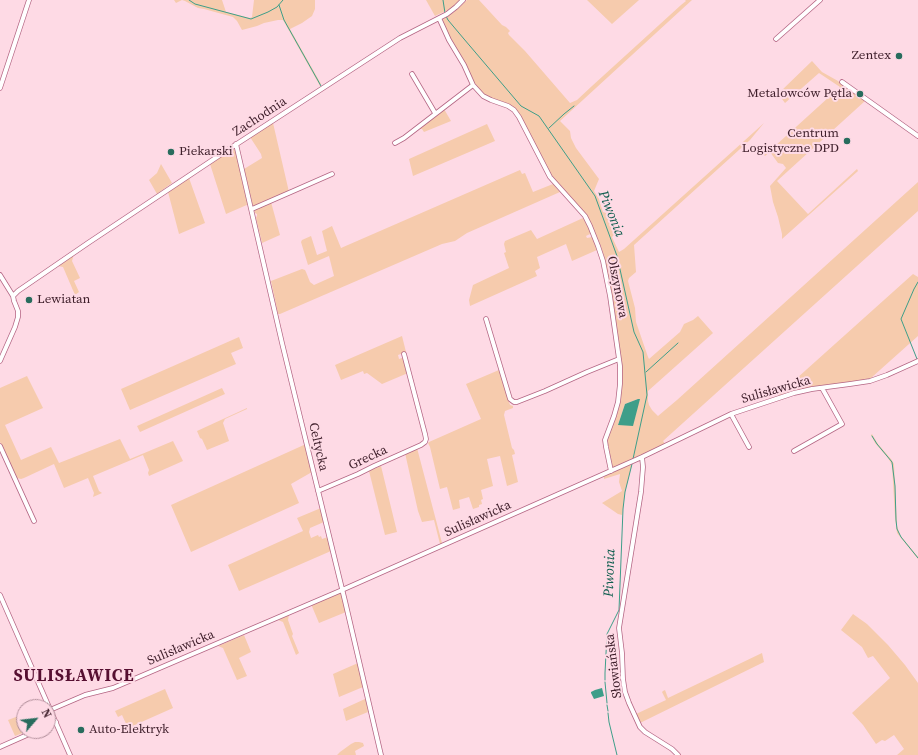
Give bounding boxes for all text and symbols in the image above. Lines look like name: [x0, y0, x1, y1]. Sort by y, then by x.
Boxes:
place label: Zentex: [852, 48, 891, 64]
marker: Zentex: [894, 51, 904, 61]
place label: Metalowców Pętla: [747, 86, 852, 102]
marker: Metalowców Pętla: [855, 89, 865, 99]
street label: Zachodnia: [230, 94, 290, 140]
place label: Centrum Logistyczne DPD: [742, 126, 839, 157]
marker: Centrum Logistyczne DPD: [842, 136, 852, 146]
place label: Piekarski: [179, 144, 233, 160]
marker: Piekarski: [166, 147, 176, 157]
water label: Piwonia: [594, 188, 628, 240]
street label: Olszynowa: [603, 255, 631, 319]
place label: Lewiatan: [37, 292, 90, 308]
marker: Lewiatan: [24, 295, 34, 305]
street label: Sulisławicka: [740, 373, 812, 407]
street label: Celtycka: [305, 421, 331, 473]
street label: Grecka: [346, 442, 390, 474]
street label: Sulisławicka: [442, 497, 514, 541]
water label: Piwonia: [601, 548, 619, 598]
street label: Sulisławicka: [145, 627, 217, 669]
street label: Słowiańska: [602, 633, 626, 699]
district label: SULISŁAWICE: [13, 667, 135, 687]
north arrow: [16, 699, 56, 739]
text: N: [38, 707, 55, 721]
place label: Auto-Elektryk: [89, 722, 169, 738]
marker: Auto-Elektryk: [76, 725, 86, 735]

